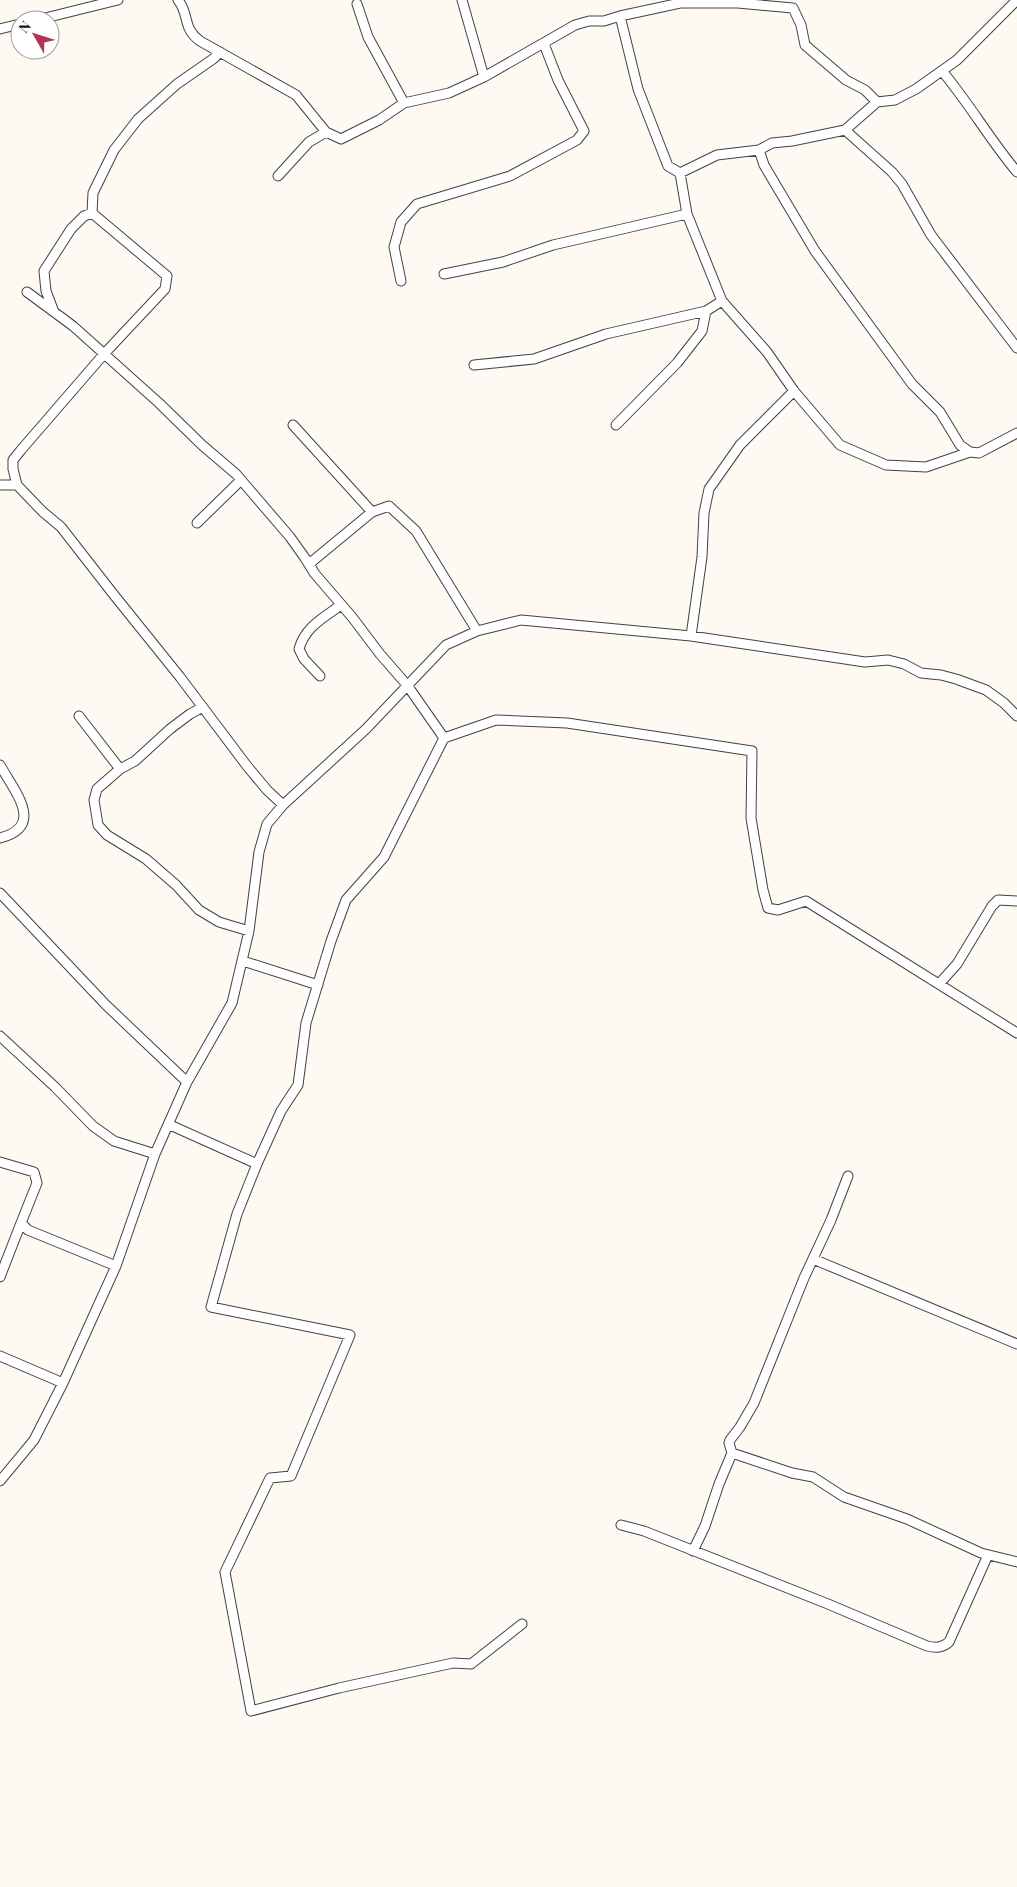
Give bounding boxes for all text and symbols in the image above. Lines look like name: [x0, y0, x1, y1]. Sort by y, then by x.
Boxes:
north arrow: [10, 10, 60, 60]
text: N: [14, 17, 35, 36]

